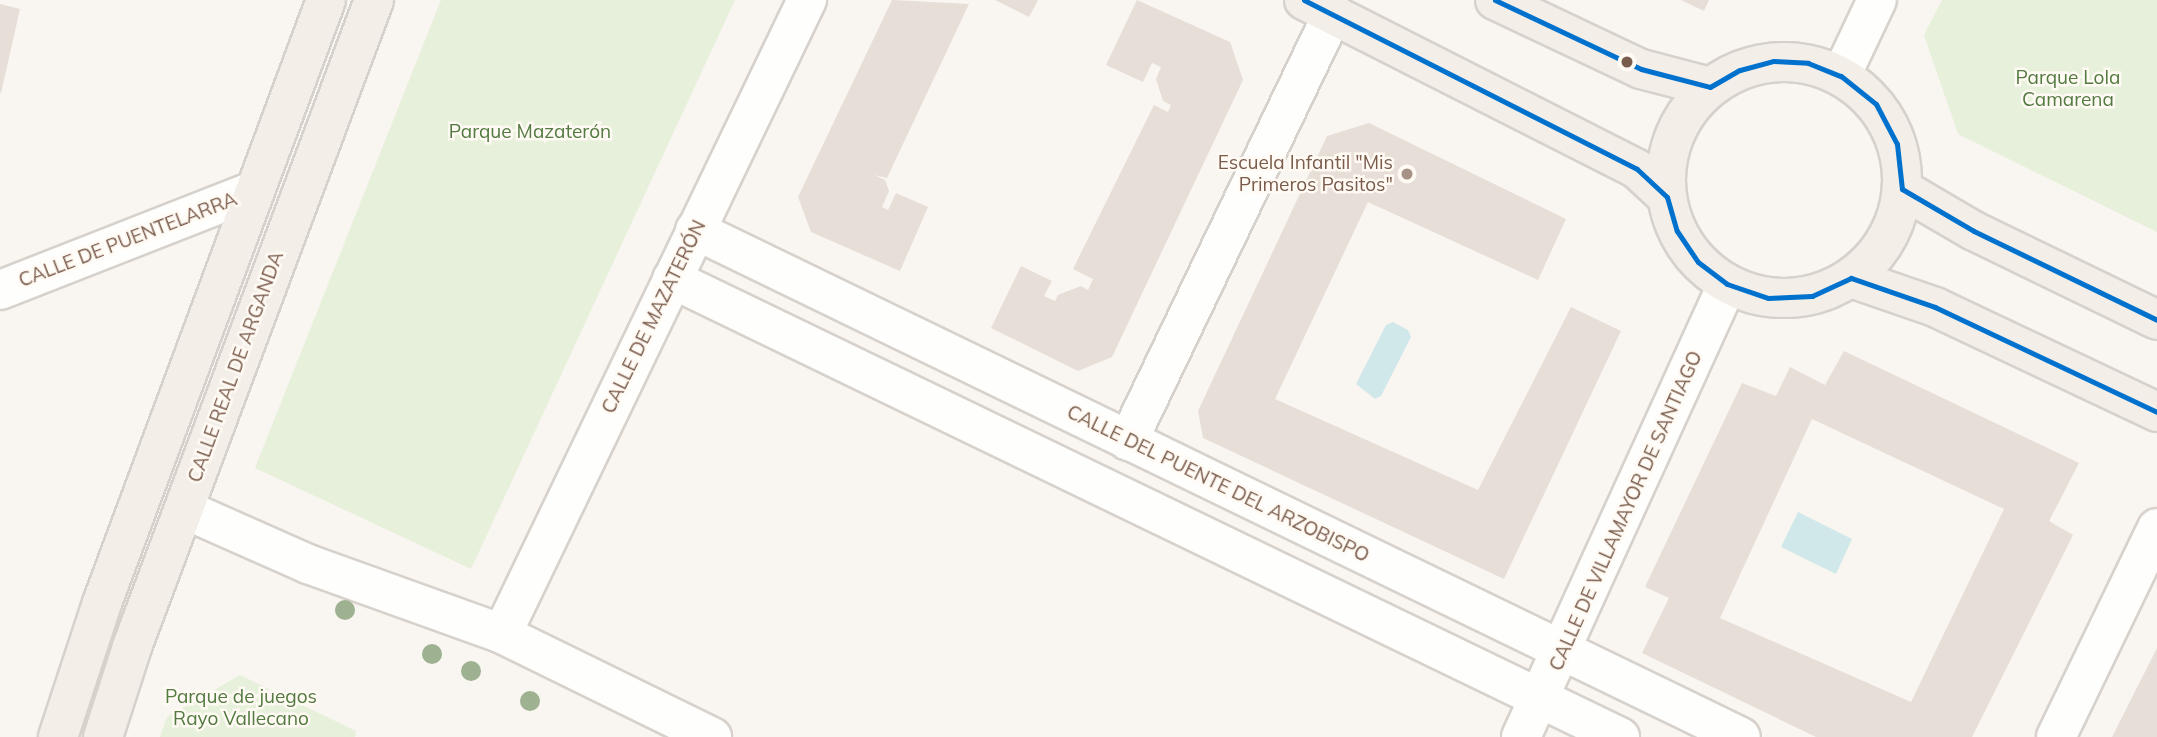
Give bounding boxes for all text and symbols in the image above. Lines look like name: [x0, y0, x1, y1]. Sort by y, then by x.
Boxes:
unlabelled marker: [1620, 55, 1634, 69]
park label: Parque Lola Camarena: [2016, 67, 2120, 111]
park label: Parque Mazaterón: [449, 121, 611, 143]
place label: Escuela Infantil "Mis Primeros Pasitos": [1218, 152, 1393, 196]
marker: Escuela Infantil "Mis Primeros Pasitos": [1399, 166, 1415, 182]
street label: CALLE DE PUENTELARRA: [16, 188, 240, 292]
street label: CALLE DE MAZATERÓN: [597, 217, 711, 417]
street label: CALLE REAL DE ARGANDA: [184, 248, 288, 486]
street label: CALLE DE VILLAMAYOR DE SANTIAGO: [1545, 348, 1707, 674]
street label: CALLE DEL PUENTE DEL ARZOBISPO: [1063, 401, 1373, 567]
park label: Parque de juegos Rayo Vallecano: [165, 686, 317, 730]

